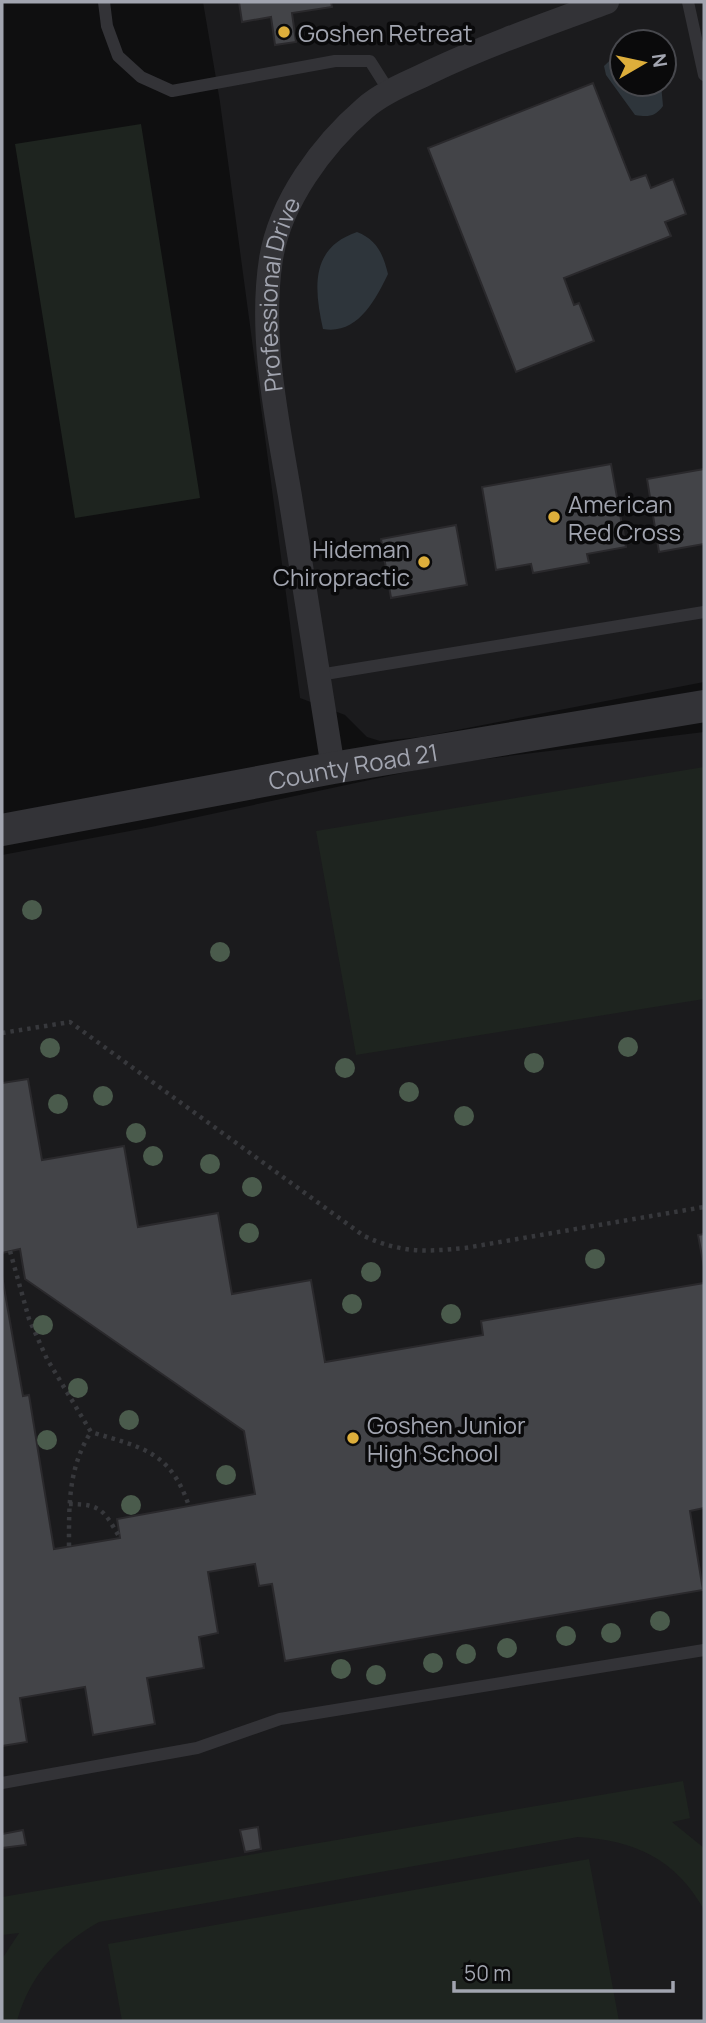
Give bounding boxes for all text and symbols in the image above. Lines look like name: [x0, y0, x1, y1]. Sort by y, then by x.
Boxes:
place label: Goshen Retreat: [298, 16, 473, 49]
marker: Goshen Retreat: [276, 24, 292, 40]
north arrow: [608, 28, 678, 98]
text: N: [646, 52, 674, 69]
street label: Professional Drive: [251, 191, 307, 394]
place label: American Red Cross: [568, 487, 681, 548]
marker: American Red Cross: [546, 509, 562, 525]
place label: Hideman Chiropractic: [273, 532, 410, 593]
marker: Hideman Chiropractic: [416, 554, 432, 570]
street label: County Road 21: [266, 734, 440, 796]
place label: Goshen Junior High School: [367, 1408, 526, 1469]
marker: Goshen Junior High School: [345, 1430, 361, 1446]
scale bar: [454, 1950, 673, 1994]
text: 50 m: [464, 1959, 511, 1987]

